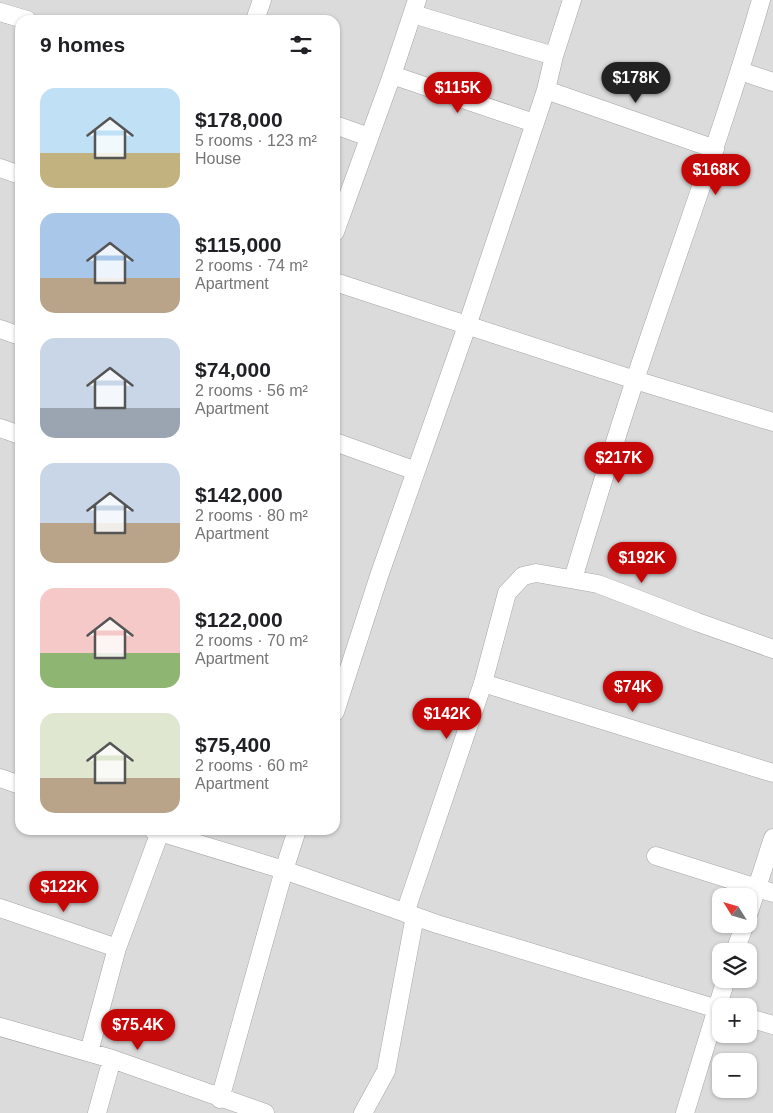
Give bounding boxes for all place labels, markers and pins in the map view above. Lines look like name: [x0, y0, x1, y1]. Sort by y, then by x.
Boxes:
pin: $178K: [601, 62, 671, 104]
pin: $115K: [423, 72, 493, 114]
pin: $168K: [681, 154, 751, 196]
pin: $217K: [584, 442, 654, 484]
pin: $192K: [607, 542, 677, 584]
pin: $74K: [603, 670, 663, 713]
pin: $142K: [412, 698, 482, 740]
pin: $122K: [29, 870, 99, 913]
pin: $75.4K: [97, 1008, 179, 1051]

